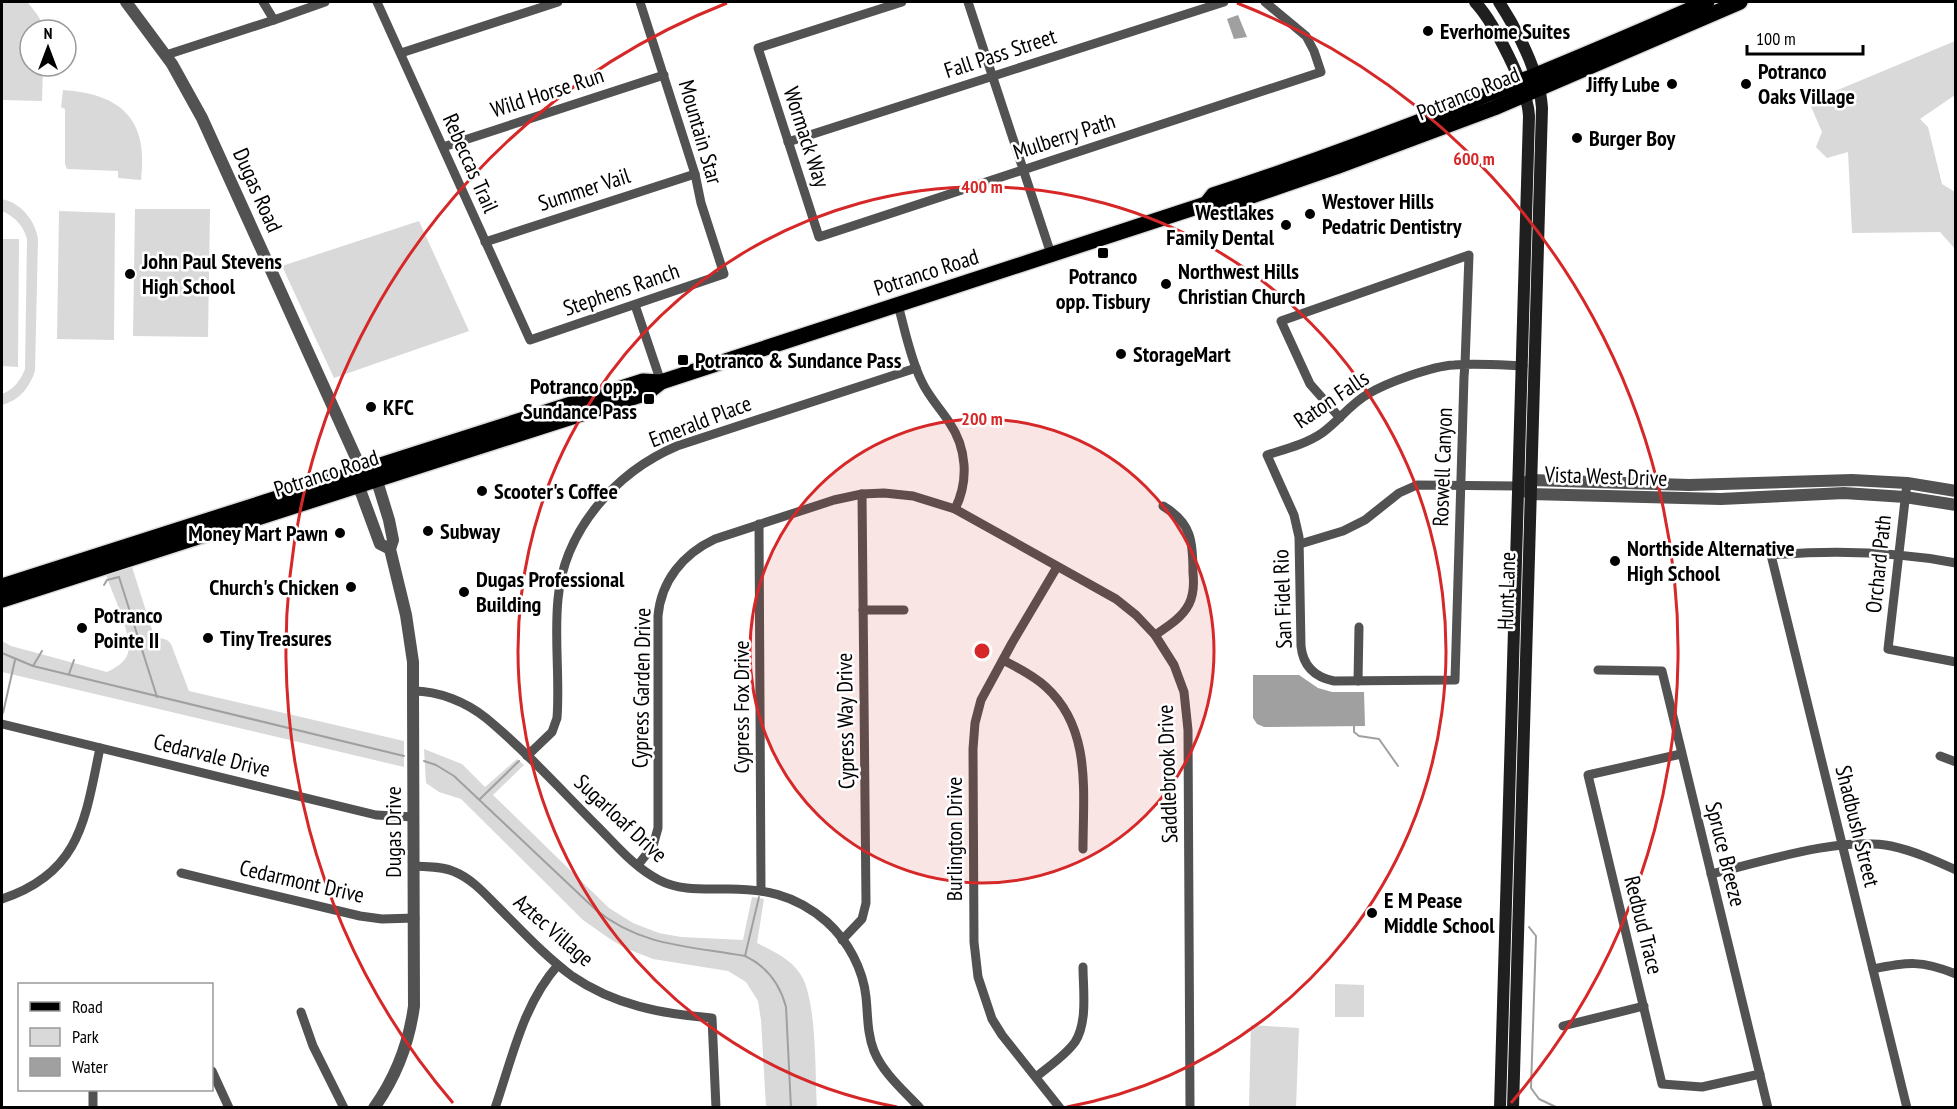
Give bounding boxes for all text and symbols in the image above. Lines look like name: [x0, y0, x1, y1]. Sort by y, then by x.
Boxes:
place label: Everhome Suites: [1440, 17, 1570, 45]
north arrow: [18, 18, 78, 78]
scale bar: [1747, 18, 1862, 56]
street label: Fall Pass Street: [941, 22, 1059, 84]
text: N: [44, 23, 52, 43]
marker: Everhome Suites: [1421, 24, 1435, 38]
text: 100 m: [1756, 27, 1796, 50]
place label: Potranco Oaks Village: [1758, 57, 1855, 110]
street label: Potranco Road: [1412, 60, 1524, 126]
street label: Wild Horse Run: [487, 61, 607, 123]
place label: Jiffy Lube: [1585, 70, 1660, 98]
street label: Mountain Star: [673, 77, 729, 187]
marker: Jiffy Lube: [1665, 77, 1679, 91]
marker: Potranco Oaks Village: [1739, 77, 1753, 91]
street label: Wormack Way: [778, 83, 837, 191]
street label: Mulberry Path: [1009, 106, 1119, 166]
street label: Rebeccas Trail: [437, 109, 506, 218]
place label: Burger Boy: [1589, 124, 1677, 152]
marker: Burger Boy: [1570, 131, 1584, 145]
street label: Dugas Road: [227, 144, 289, 236]
text: 600 m: [1453, 147, 1495, 170]
street label: Summer Vail: [535, 161, 634, 217]
text: 400 m: [961, 175, 1003, 198]
place label: Westover Hills Pedatric Dentistry: [1321, 187, 1463, 240]
place label: Westlakes Family Dental: [1166, 198, 1275, 251]
marker: Westover Hills Pedatric Dentistry: [1303, 207, 1317, 221]
marker: Westlakes Family Dental: [1279, 218, 1293, 232]
street label: Potranco Road: [870, 242, 982, 302]
marker: Potranco opp. Tisbury: [1096, 246, 1110, 260]
place label: John Paul Stevens High School: [141, 247, 282, 300]
street label: Stephens Ranch: [559, 256, 683, 322]
place label: Northwest Hills Christian Church: [1178, 257, 1305, 310]
place label: Potranco opp. Tisbury: [1056, 262, 1151, 315]
marker: John Paul Stevens High School: [123, 267, 137, 281]
marker: Northwest Hills Christian Church: [1159, 277, 1173, 291]
place label: StorageMart: [1133, 340, 1231, 368]
place label: Potranco & Sundance Pass: [695, 346, 902, 374]
marker: StorageMart: [1114, 347, 1128, 361]
marker: Potranco & Sundance Pass: [676, 353, 690, 367]
street label: Raton Falls: [1288, 364, 1374, 434]
place label: Potranco opp. Sundance Pass: [523, 372, 637, 425]
street label: Emerald Place: [645, 389, 755, 453]
marker: Potranco opp. Sundance Pass: [642, 392, 656, 406]
place label: KFC: [383, 393, 414, 421]
marker: KFC: [364, 400, 378, 414]
text: 200 m: [961, 407, 1003, 430]
street label: Roswell Canyon: [1426, 407, 1458, 527]
street label: Potranco Road: [270, 443, 382, 503]
street label: Vista West Drive: [1543, 460, 1668, 492]
place label: Scooter's Coffee: [494, 477, 618, 505]
marker: Scooter's Coffee: [475, 484, 489, 498]
street label: Orchard Path: [1859, 514, 1897, 614]
place label: Subway: [440, 517, 501, 545]
place label: Money Mart Pawn: [188, 519, 328, 547]
marker: Subway: [421, 524, 435, 538]
marker: Money Mart Pawn: [333, 526, 347, 540]
place label: Northside Alternative High School: [1627, 534, 1795, 587]
street label: San Fidel Rio: [1266, 549, 1298, 649]
street label: Hunt Lane: [1491, 551, 1521, 631]
marker: Northside Alternative High School: [1608, 554, 1622, 568]
place label: Dugas Professional Building: [476, 565, 625, 618]
place label: Church's Chicken: [209, 573, 339, 601]
marker: Church's Chicken: [344, 580, 358, 594]
marker: Dugas Professional Building: [457, 585, 471, 599]
place label: Potranco Pointe II: [94, 601, 163, 654]
street label: Cypress Garden Drive: [626, 608, 656, 768]
marker: Potranco Pointe II: [75, 621, 89, 635]
place label: Tiny Treasures: [220, 624, 332, 652]
marker: Tiny Treasures: [201, 631, 215, 645]
street label: Cypress Fox Drive: [727, 640, 755, 774]
centre of rings: [972, 641, 992, 661]
street label: Cypress Way Drive: [830, 652, 860, 790]
street label: Saddlebrook Drive: [1151, 704, 1183, 844]
street label: Cedarvale Drive: [151, 727, 273, 783]
street label: Shadbush Street: [1829, 763, 1887, 889]
street label: Sugarloaf Drive: [569, 768, 673, 868]
street label: Burlington Drive: [940, 777, 968, 901]
street label: Dugas Drive: [379, 786, 407, 878]
street label: Spruce Breeze: [1700, 799, 1752, 909]
street label: Cedarmont Drive: [237, 853, 367, 909]
street label: Redbud Trace: [1618, 873, 1670, 977]
place label: E M Pease Middle School: [1384, 886, 1495, 939]
street label: Aztec Village: [508, 888, 600, 972]
marker: E M Pease Middle School: [1365, 906, 1379, 920]
legend: [18, 983, 213, 1091]
text: Road: [72, 995, 103, 1018]
text: Park: [72, 1025, 99, 1048]
text: Water: [72, 1055, 108, 1078]

